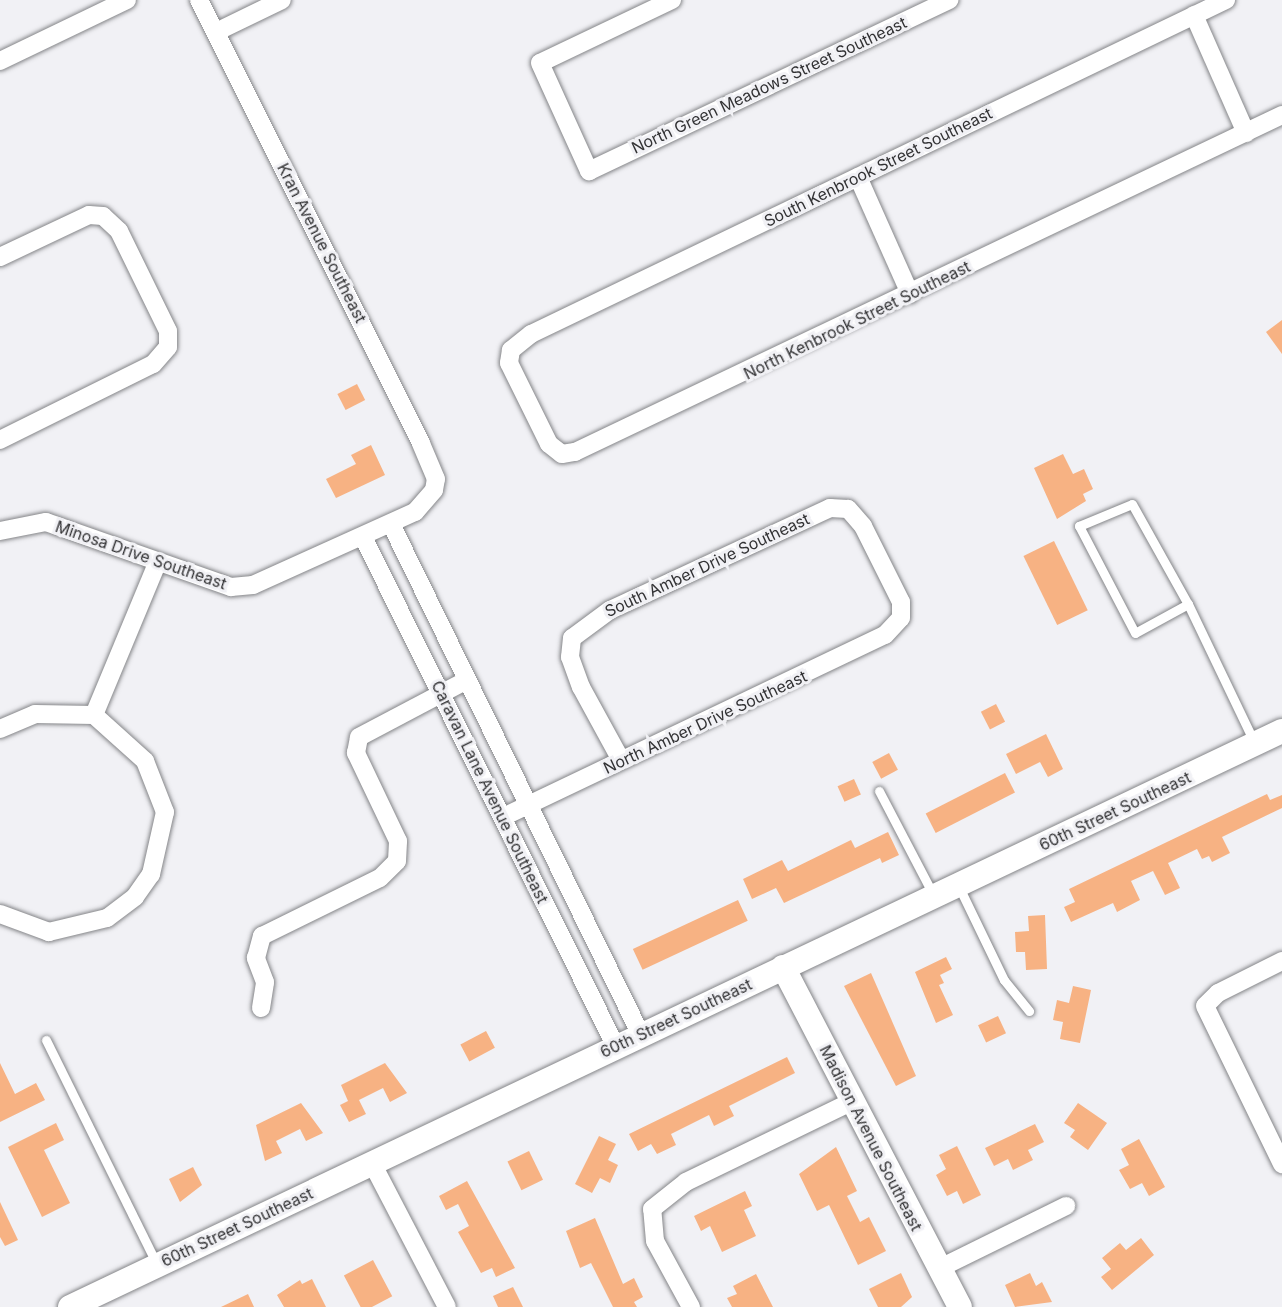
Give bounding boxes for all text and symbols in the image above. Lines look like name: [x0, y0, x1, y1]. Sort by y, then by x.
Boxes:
street label: North Green Meadows Street Southeast: [628, 13, 910, 157]
street label: South Kenbrook Street Southeast: [761, 103, 995, 231]
street label: Kran Avenue Southeast: [273, 160, 371, 326]
street label: North Kenbrook Street Southeast: [741, 257, 973, 383]
street label: South Amber Drive Southeast: [602, 509, 812, 621]
street label: Minosa Drive Southeast: [53, 517, 229, 593]
street label: North Amber Drive Southeast: [600, 666, 810, 778]
street label: Caravan Lane Avenue Southeast: [428, 677, 552, 907]
street label: 60th Street Southeast: [1036, 767, 1194, 855]
street label: 60th Street Southeast: [597, 974, 755, 1062]
street label: Madison Avenue Southeast: [816, 1042, 926, 1234]
street label: 60th Street Southeast: [158, 1183, 316, 1271]

